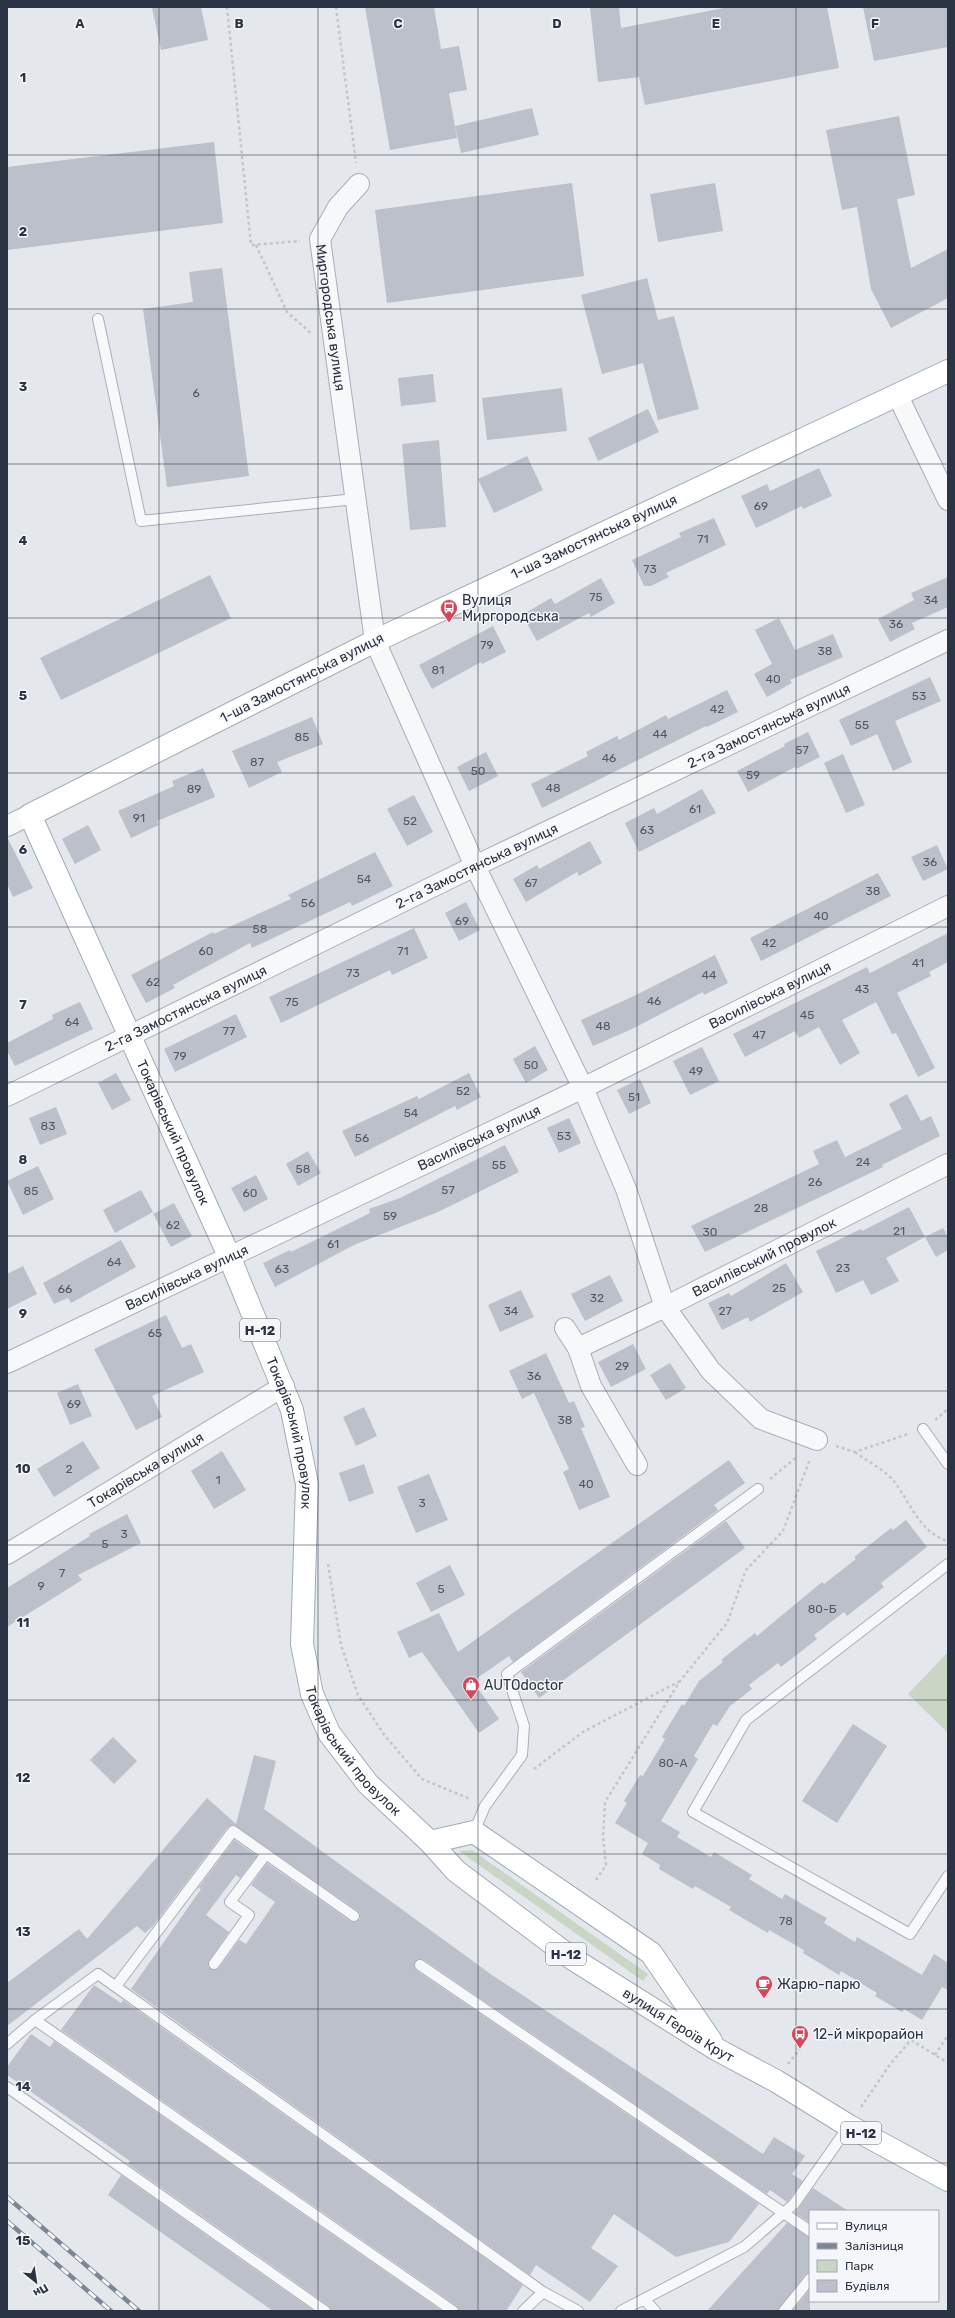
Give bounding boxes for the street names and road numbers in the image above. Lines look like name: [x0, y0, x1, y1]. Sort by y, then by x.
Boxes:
street label: Миргородська вулиця: [312, 243, 349, 392]
street label: 1-ша Замостянська вулиця: [508, 491, 680, 583]
street label: 1-ша Замостянська вулиця: [217, 629, 387, 727]
street label: 2-га Замостянська вулиця: [685, 680, 853, 772]
street label: 2-га Замостянська вулиця: [393, 819, 561, 912]
street label: Василівська вулиця: [706, 957, 834, 1032]
street label: 2-га Замостянська вулиця: [102, 961, 269, 1055]
street label: Токарівський провулок: [133, 1057, 214, 1208]
street label: Василівська вулиця: [415, 1101, 543, 1174]
street label: Василівський провулок: [689, 1213, 839, 1300]
street label: Василівська вулиця: [122, 1241, 251, 1314]
road number: Н-12: [240, 1319, 280, 1341]
street label: Токарівський провулок: [263, 1354, 316, 1510]
street label: Токарівська вулиця: [84, 1428, 207, 1512]
street label: Токарівський провулок: [302, 1684, 405, 1819]
road number: Н-12: [546, 1943, 586, 1965]
street label: вулиця Героїв Крут: [620, 1984, 737, 2066]
road number: Н-12: [841, 2122, 881, 2144]

